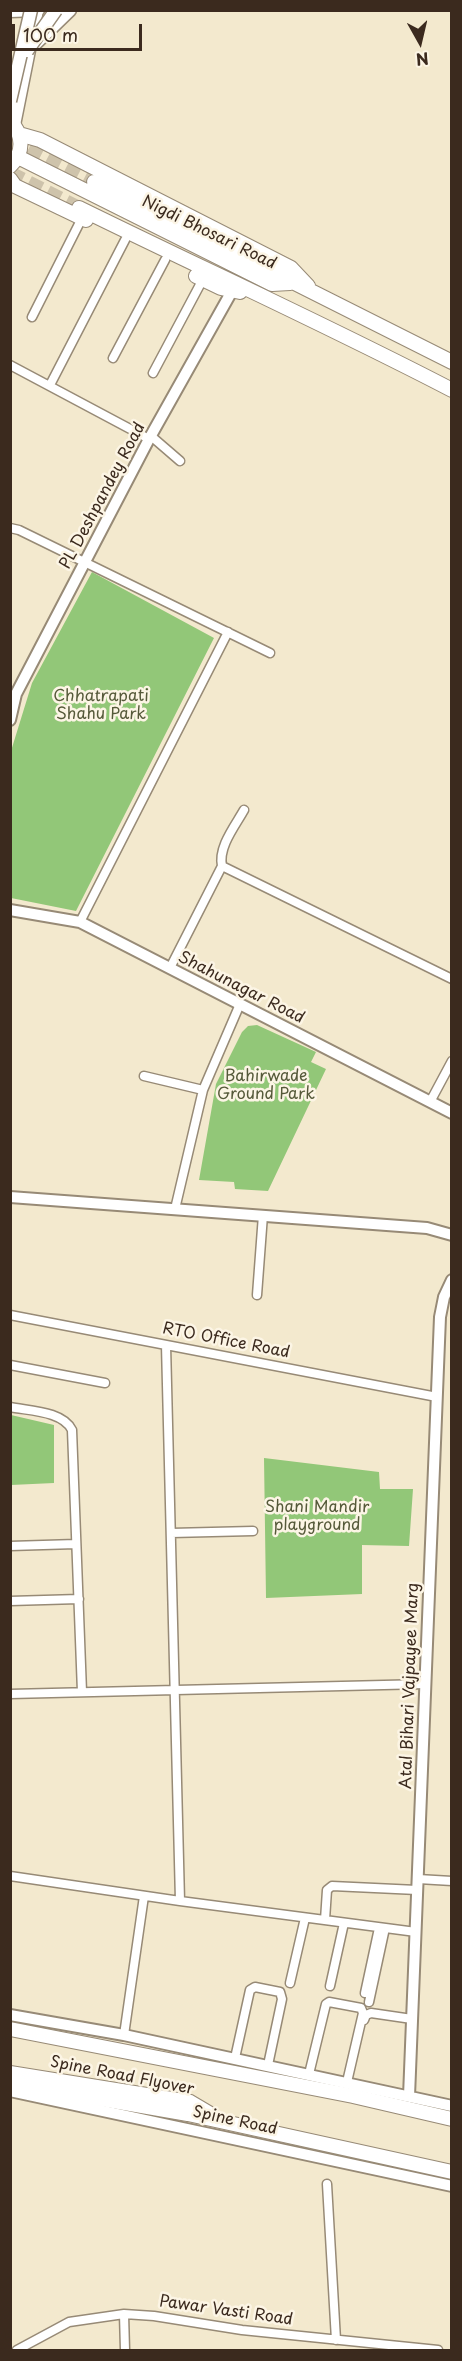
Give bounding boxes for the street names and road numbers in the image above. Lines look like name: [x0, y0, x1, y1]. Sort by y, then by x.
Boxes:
street label: Nigdi Bhosari Road: [139, 192, 279, 274]
street label: PL Deshpandey Road: [56, 419, 150, 573]
street label: Shahunagar Road: [175, 948, 307, 1028]
street label: RTO Office Road: [161, 1319, 291, 1363]
street label: Atal Bihari Vajpayee Marg: [397, 1582, 423, 1790]
street label: Spine Road Flyover: [48, 2053, 196, 2099]
street label: Spine Road: [191, 2103, 279, 2139]
street label: Pawar Vasti Road: [158, 2292, 294, 2330]

